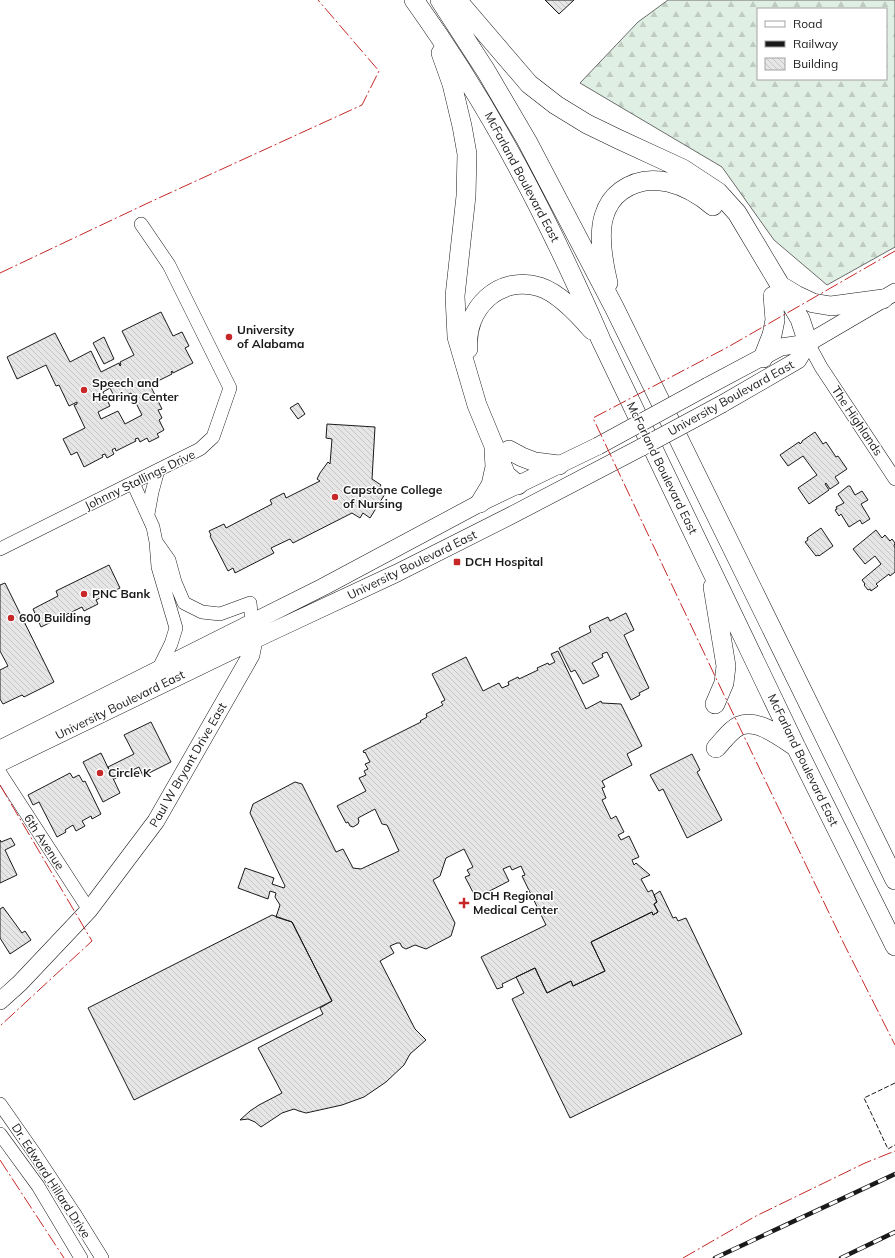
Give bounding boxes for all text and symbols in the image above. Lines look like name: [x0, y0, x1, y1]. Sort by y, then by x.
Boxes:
legend: [757, 8, 887, 80]
text: Road: [793, 16, 822, 31]
text: Railway: [793, 36, 839, 51]
text: Building: [793, 56, 838, 71]
street label: McFarland Boulevard East: [482, 109, 563, 244]
place label: University of Alabama: [237, 322, 304, 351]
marker: University of Alabama: [224, 332, 234, 342]
street label: University Boulevard East: [665, 357, 796, 439]
place label: Speech and Hearing Center: [92, 375, 179, 404]
street label: The Highlands: [829, 383, 886, 458]
marker: Speech and Hearing Center: [79, 385, 89, 395]
street label: McFarland Boulevard East: [624, 399, 701, 536]
street label: Johnny Stallings Drive: [82, 446, 197, 513]
place label: Capstone College of Nursing: [343, 482, 443, 511]
marker: Capstone College of Nursing: [330, 492, 340, 502]
street label: University Boulevard East: [345, 527, 479, 602]
place label: DCH Hospital: [465, 554, 543, 569]
marker: DCH Hospital: [452, 557, 462, 567]
place label: PNC Bank: [92, 586, 151, 601]
marker: PNC Bank: [79, 589, 89, 599]
place label: 600 Building: [19, 610, 91, 625]
marker: 600 Building: [6, 613, 16, 623]
street label: University Boulevard East: [53, 667, 187, 742]
street label: McFarland Boulevard East: [765, 691, 842, 828]
street label: Paul W Bryant Drive East: [146, 700, 229, 830]
place label: Circle K: [108, 765, 152, 780]
marker: Circle K: [95, 768, 105, 778]
street label: 6th Avenue: [21, 811, 68, 872]
place label: DCH Regional Medical Center: [473, 888, 558, 917]
marker: DCH Regional Medical Center: [458, 897, 470, 909]
street label: Dr. Edward Hillard Drive: [9, 1121, 94, 1241]

